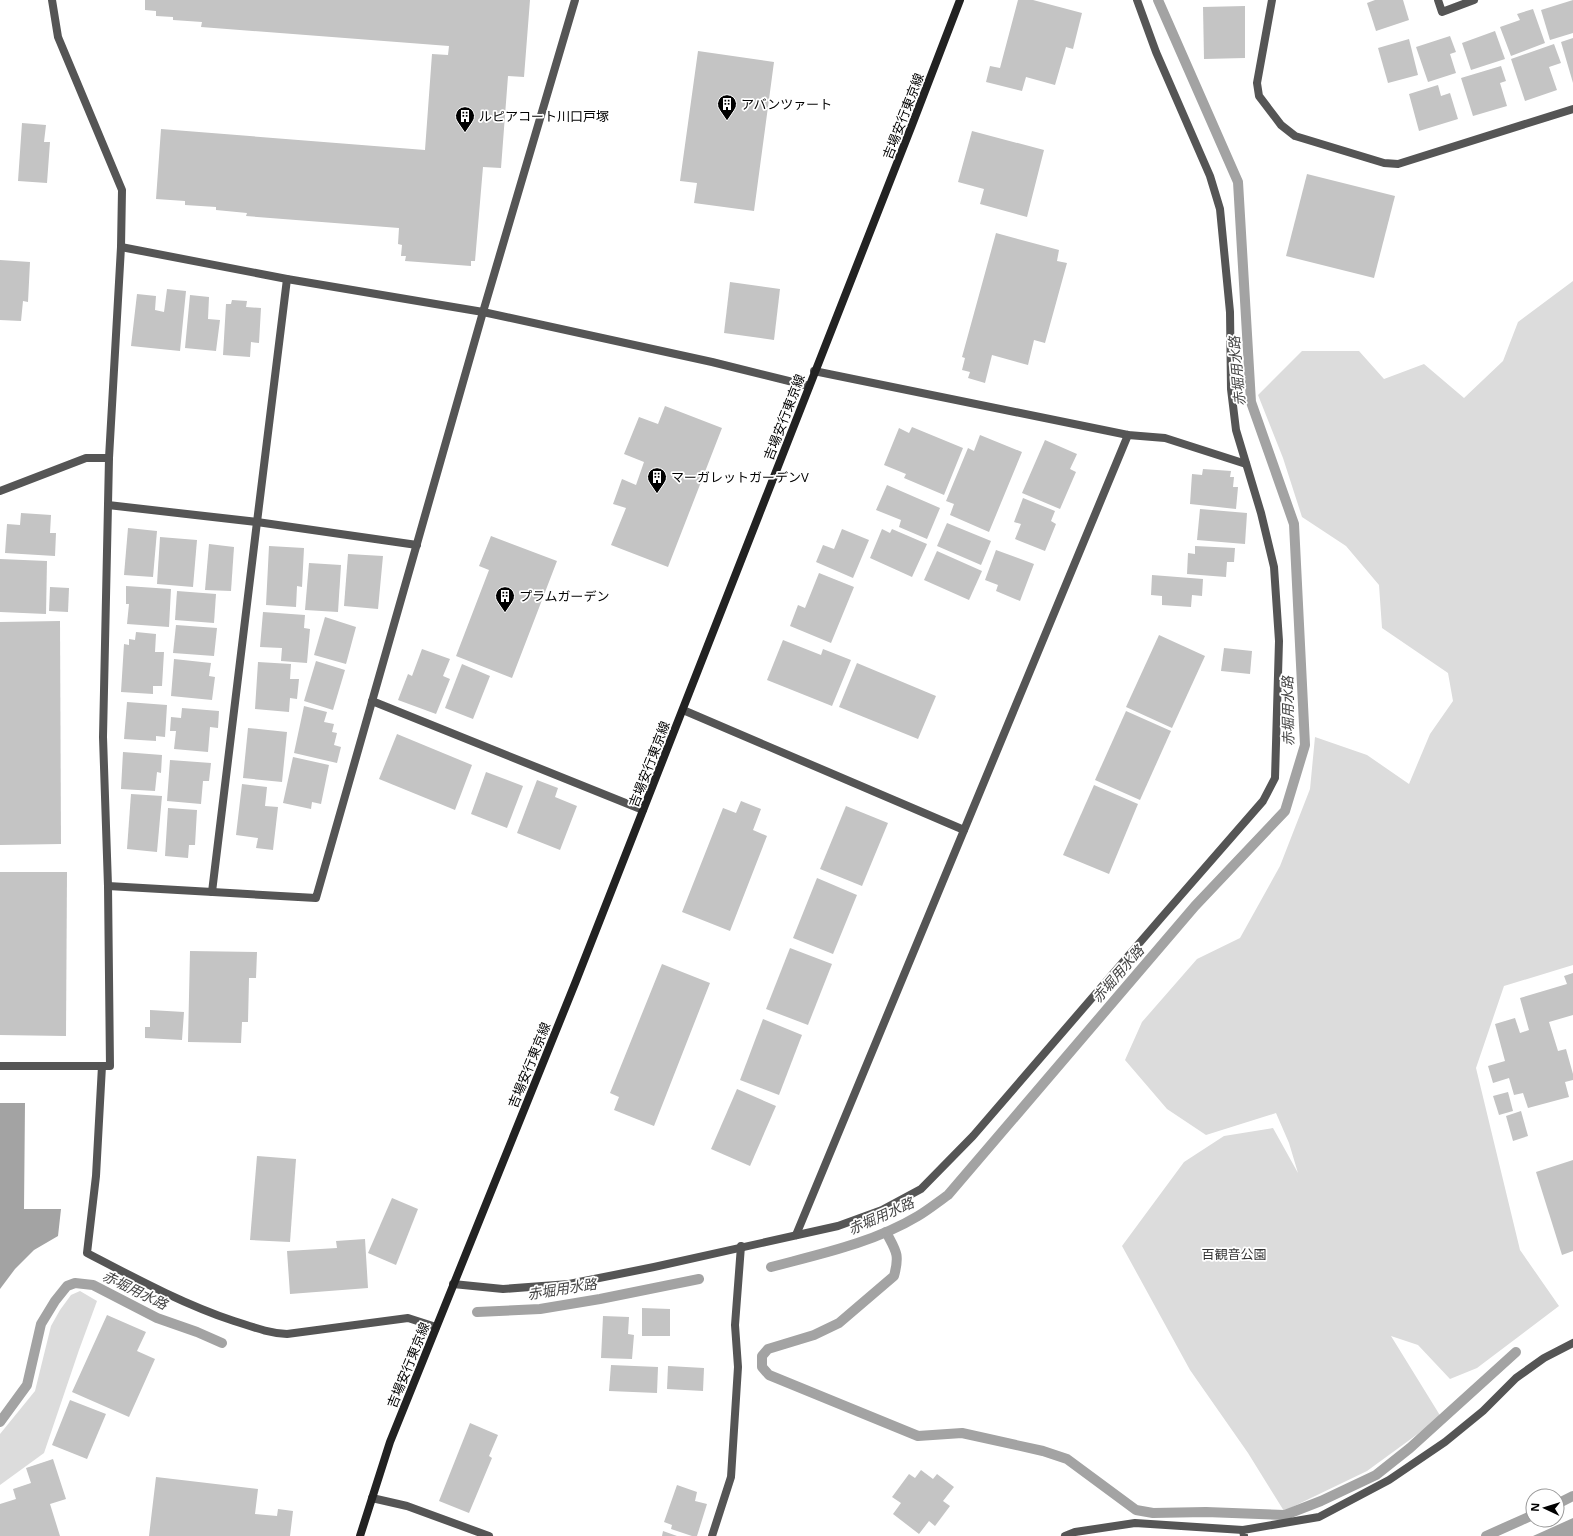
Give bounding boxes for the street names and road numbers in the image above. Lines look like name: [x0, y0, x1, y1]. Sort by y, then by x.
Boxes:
street label: 吉場安行東京線: [878, 70, 928, 162]
street label: 吉場安行東京線: [759, 371, 809, 463]
street label: 吉場安行東京線: [624, 718, 674, 810]
street label: 吉場安行東京線: [504, 1019, 554, 1111]
street label: 吉場安行東京線: [383, 1319, 433, 1411]

